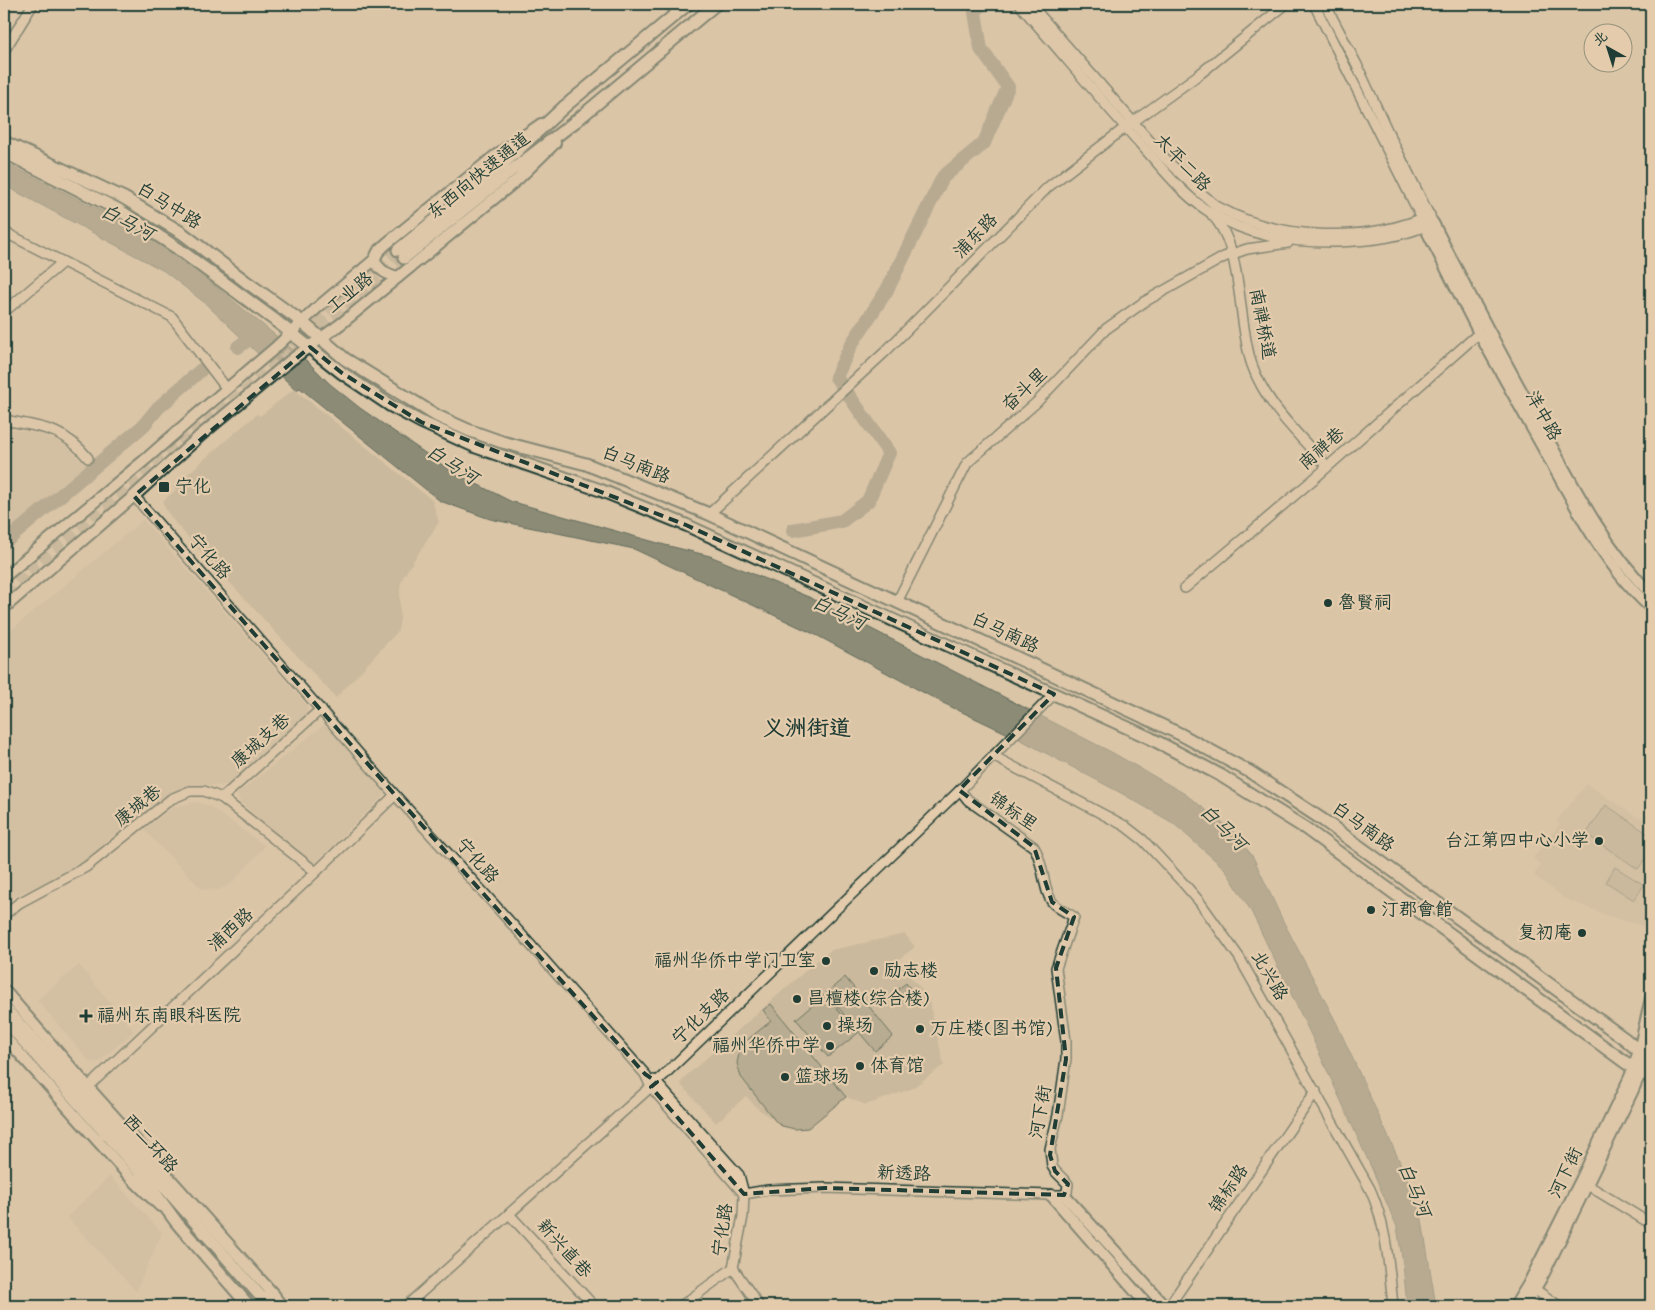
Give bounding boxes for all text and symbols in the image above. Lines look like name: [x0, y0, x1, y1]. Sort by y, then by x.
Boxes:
north arrow: [1582, 22, 1632, 72]
text: 北: [1589, 27, 1612, 50]
street label: 东西向快速通道: [422, 127, 536, 225]
street label: 太平二路: [1148, 129, 1216, 197]
street label: 白马中路: [132, 177, 206, 235]
water label: 白马河: [96, 199, 161, 249]
street label: 浦东路: [949, 208, 1003, 264]
street label: 工业路: [321, 267, 379, 319]
street label: 南禅桥道: [1243, 286, 1281, 362]
street label: 奋斗里: [997, 363, 1053, 417]
street label: 洋中路: [1519, 387, 1567, 445]
street label: 南禅巷: [1294, 422, 1350, 476]
water label: 白马河: [421, 439, 485, 493]
street label: 白马南路: [598, 440, 674, 490]
place label: 宁化: [175, 475, 211, 499]
marker: 宁化: [157, 480, 171, 494]
street label: 宁化路: [182, 529, 236, 585]
water label: 白马河: [808, 590, 873, 638]
place label: 魯賢祠: [1338, 591, 1392, 615]
marker: 魯賢祠: [1322, 597, 1334, 609]
street label: 白马南路: [967, 607, 1043, 659]
street label: 康城支巷: [226, 708, 296, 774]
district label: 义洲街道: [763, 715, 851, 743]
street label: 康城巷: [109, 780, 167, 832]
street label: 锦标里: [984, 787, 1042, 837]
street label: 白马南路: [1327, 796, 1399, 858]
water label: 白马河: [1194, 799, 1254, 859]
place label: 台江第四中心小学: [1445, 829, 1589, 853]
street label: 宁化路: [450, 833, 504, 889]
marker: 台江第四中心小学: [1593, 835, 1605, 847]
place label: 汀郡會館: [1381, 898, 1453, 922]
street label: 浦西路: [203, 903, 259, 957]
marker: 汀郡會館: [1365, 904, 1377, 916]
place label: 复初庵: [1518, 921, 1572, 945]
marker: 复初庵: [1576, 927, 1588, 939]
street label: 北兴路: [1245, 947, 1293, 1005]
place label: 福州华侨中学门卫室: [654, 949, 816, 973]
marker: 福州华侨中学门卫室: [820, 955, 832, 967]
place label: 励志楼: [884, 959, 938, 983]
marker: 励志楼: [868, 965, 880, 977]
street label: 宁化支路: [667, 983, 735, 1051]
place label: 昌檀楼(综合楼): [807, 987, 930, 1011]
marker: 昌檀楼(综合楼): [791, 993, 803, 1005]
place label: 福州东南眼科医院: [97, 1004, 241, 1028]
marker: 福州东南眼科医院: [79, 1009, 93, 1023]
place label: 操场: [837, 1014, 873, 1038]
place label: 万庄楼(图书馆): [930, 1017, 1053, 1041]
marker: 操场: [821, 1020, 833, 1032]
marker: 万庄楼(图书馆): [914, 1023, 926, 1035]
place label: 福州华侨中学: [712, 1034, 820, 1058]
marker: 福州华侨中学: [824, 1040, 836, 1052]
place label: 体育馆: [870, 1054, 924, 1078]
marker: 体育馆: [854, 1060, 866, 1072]
place label: 篮球场: [795, 1065, 849, 1089]
marker: 篮球场: [779, 1071, 791, 1083]
street label: 河下街: [1024, 1083, 1058, 1141]
street label: 西二环路: [117, 1109, 183, 1179]
street label: 河下街: [1543, 1143, 1589, 1203]
water label: 白马河: [1392, 1159, 1437, 1224]
street label: 锦标路: [1204, 1160, 1254, 1218]
street label: 新透路: [877, 1161, 931, 1187]
street label: 宁化路: [707, 1202, 739, 1258]
street label: 新兴直巷: [531, 1214, 597, 1284]

